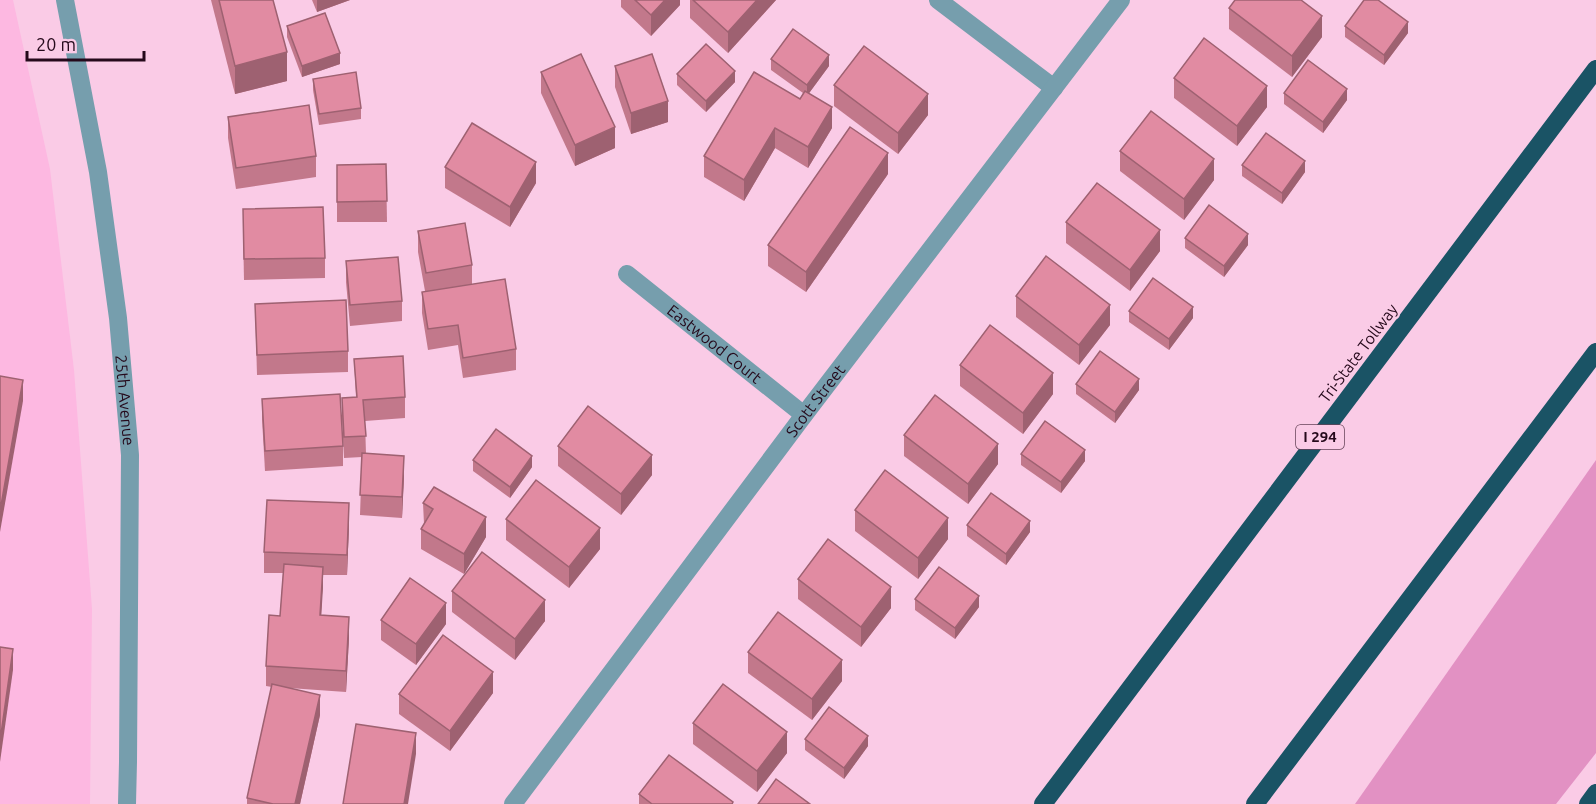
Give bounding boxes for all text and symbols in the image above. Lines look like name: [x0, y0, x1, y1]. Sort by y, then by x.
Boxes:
scale bar: [27, 24, 144, 62]
text: 20 m: [36, 34, 76, 54]
street label: Tri-State Tollway: [1315, 300, 1401, 406]
street label: Eastwood Court: [664, 301, 766, 387]
street label: 25th Avenue: [112, 354, 138, 446]
street label: Scott Street: [782, 360, 849, 440]
road number: I 294: [1296, 425, 1344, 449]

